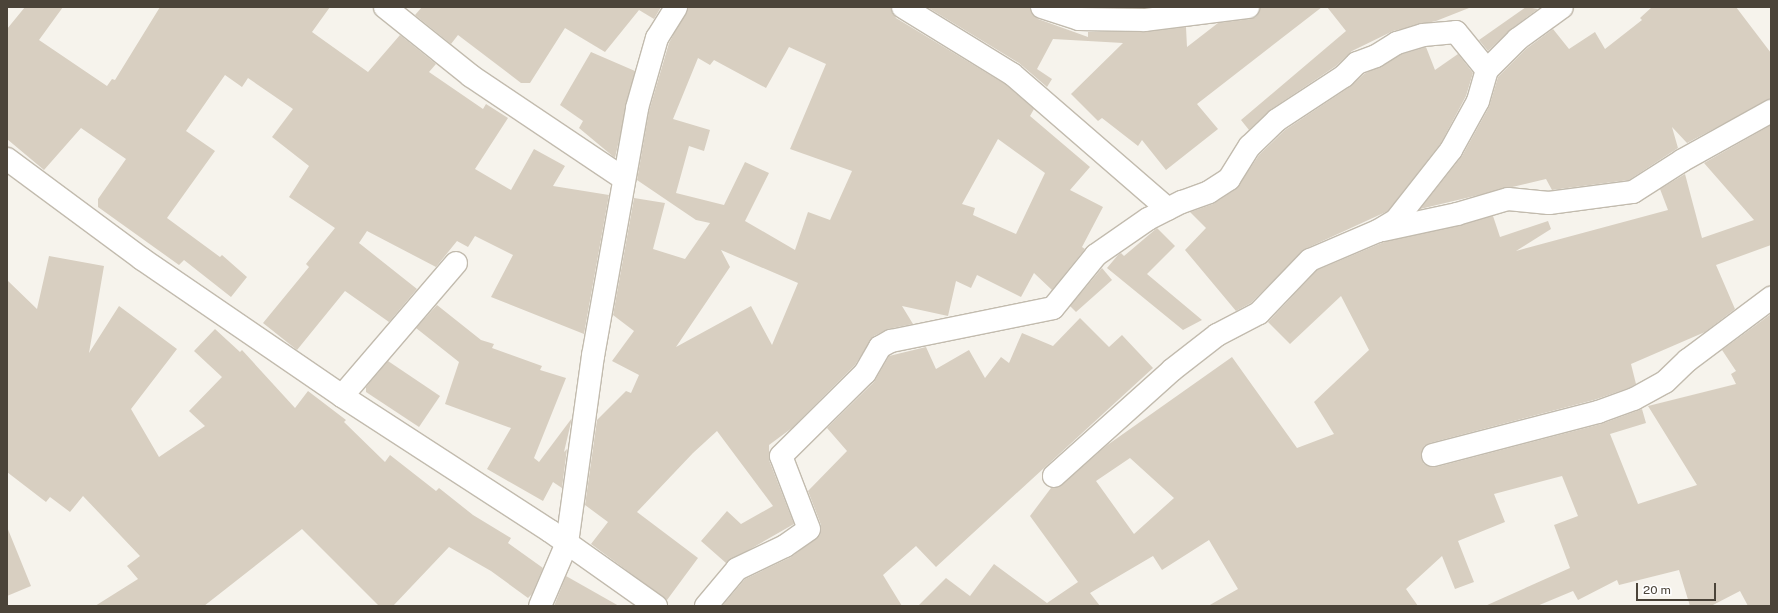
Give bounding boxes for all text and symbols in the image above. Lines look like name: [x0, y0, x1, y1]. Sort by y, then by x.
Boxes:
scale bar: [1638, 575, 1718, 601]
text: 20 m: [1643, 583, 1671, 597]

